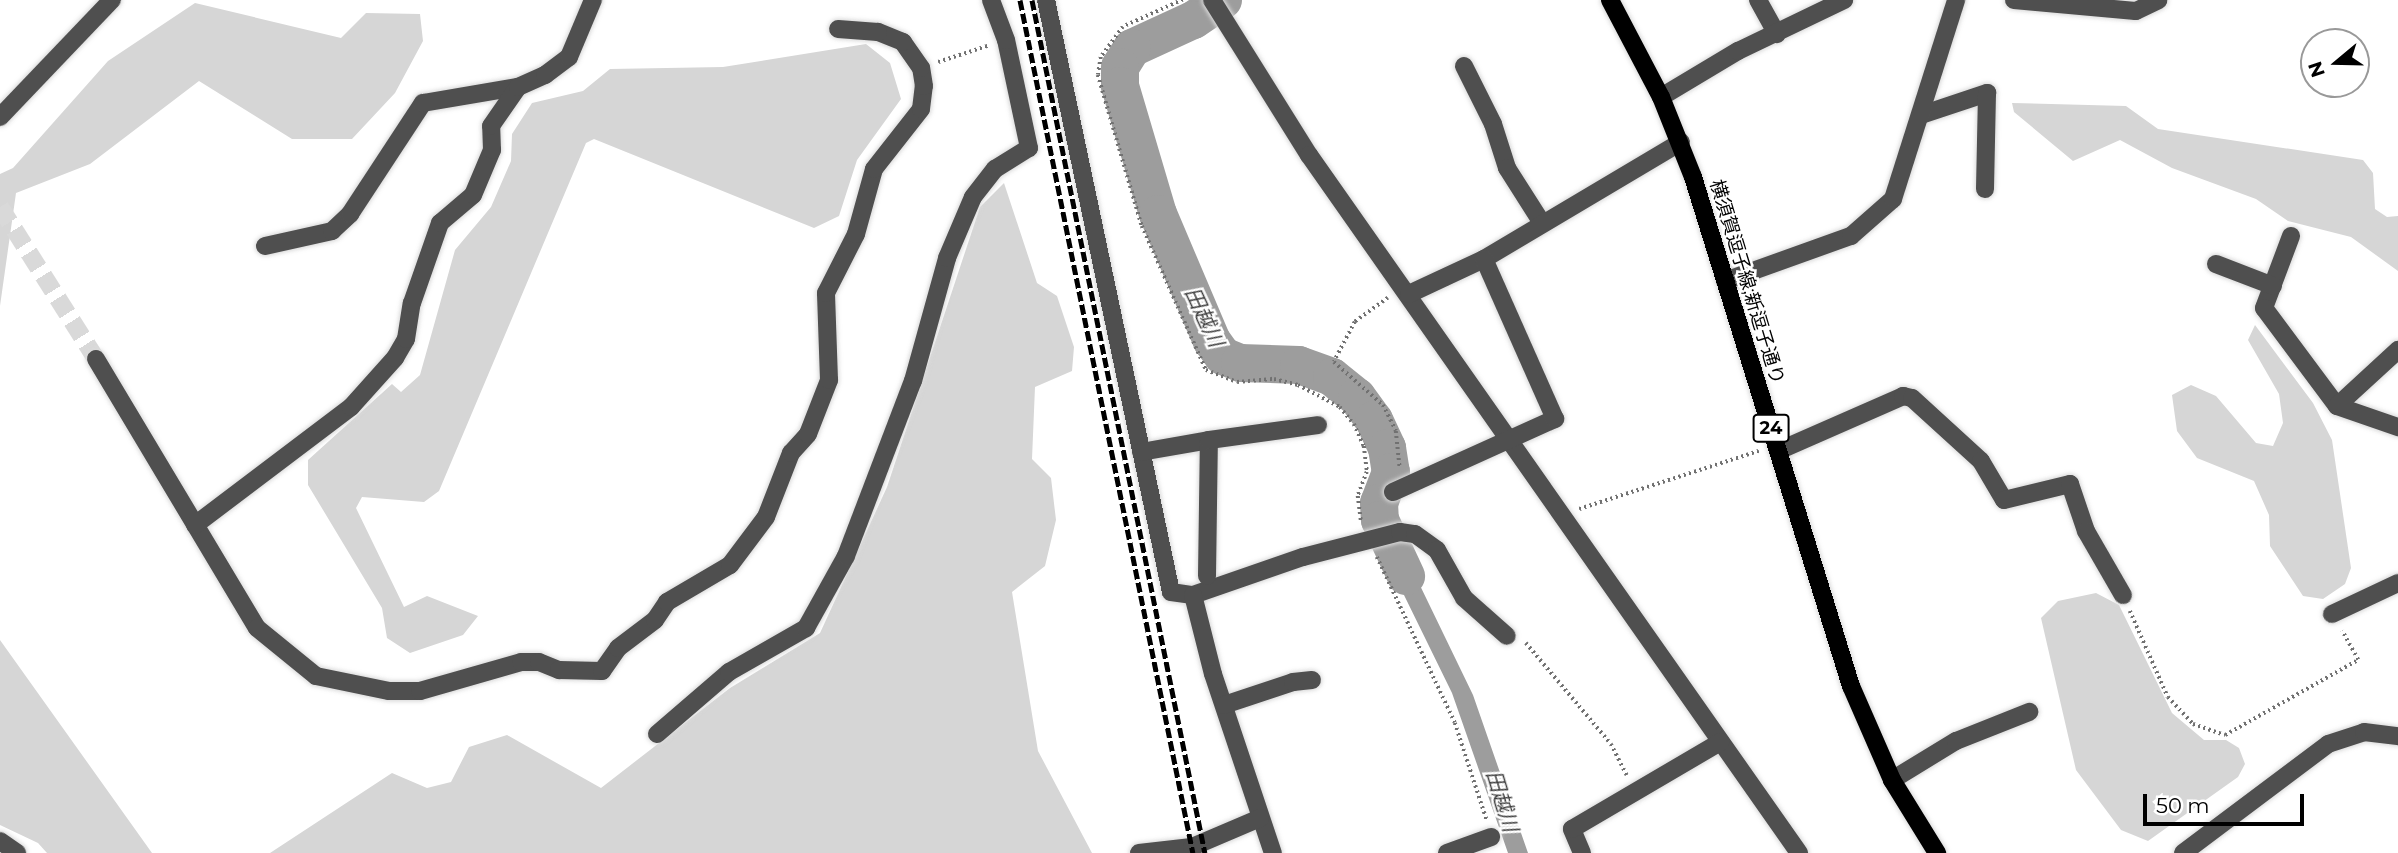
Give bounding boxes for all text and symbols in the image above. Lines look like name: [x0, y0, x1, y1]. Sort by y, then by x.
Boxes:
north arrow: [2300, 28, 2370, 98]
text: N: [2303, 58, 2330, 80]
street label: 横須賀逗子線;新逗子通り: [1705, 177, 1789, 387]
water label: 田越川: [1179, 283, 1229, 351]
road number: 24: [1752, 414, 1790, 442]
water label: 田越川: [1481, 767, 1523, 835]
scale bar: [2146, 780, 2307, 824]
text: 50 m: [2156, 793, 2210, 818]

